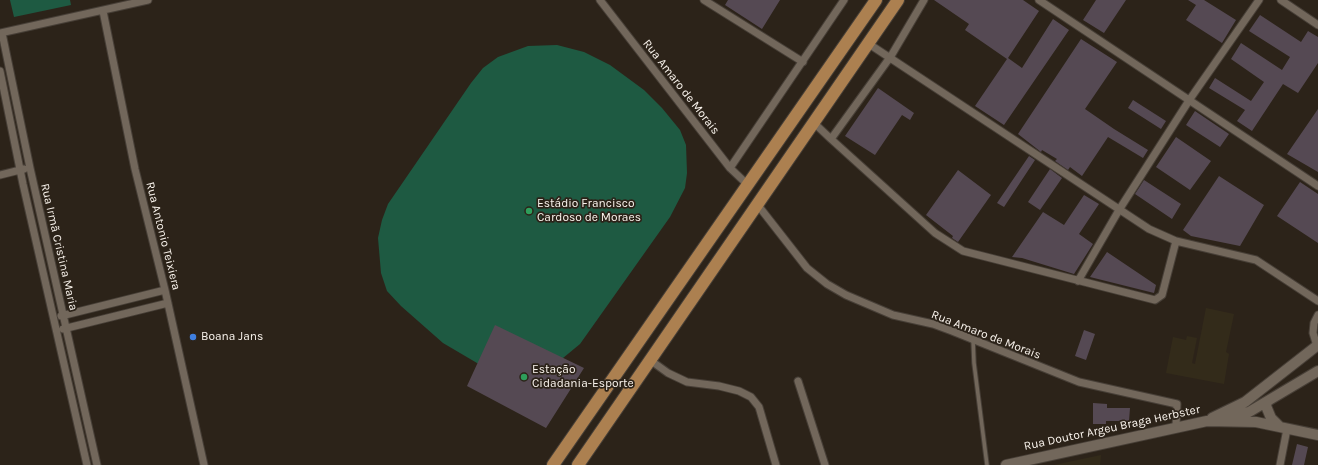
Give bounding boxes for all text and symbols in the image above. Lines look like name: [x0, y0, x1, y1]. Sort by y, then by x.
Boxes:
street label: Rua Amaro de Morais: [640, 37, 722, 137]
street label: Rua Antonio Teixiera: [143, 180, 183, 292]
street label: Rua Irmã Cristina Maria: [37, 182, 81, 312]
place label: Estádio Francisco Cardoso de Moraes: [537, 197, 641, 225]
marker: Estádio Francisco Cardoso de Moraes: [524, 206, 534, 216]
street label: Rua Amaro de Morais: [929, 307, 1043, 363]
place label: Boana Jans: [201, 330, 263, 344]
marker: Boana Jans: [188, 332, 198, 342]
place label: Estação Cidadania-Esporte: [532, 363, 634, 391]
marker: Estação Cidadania-Esporte: [519, 372, 529, 382]
street label: Rua Doutor Argeu Braga Herbster: [1023, 402, 1201, 454]

